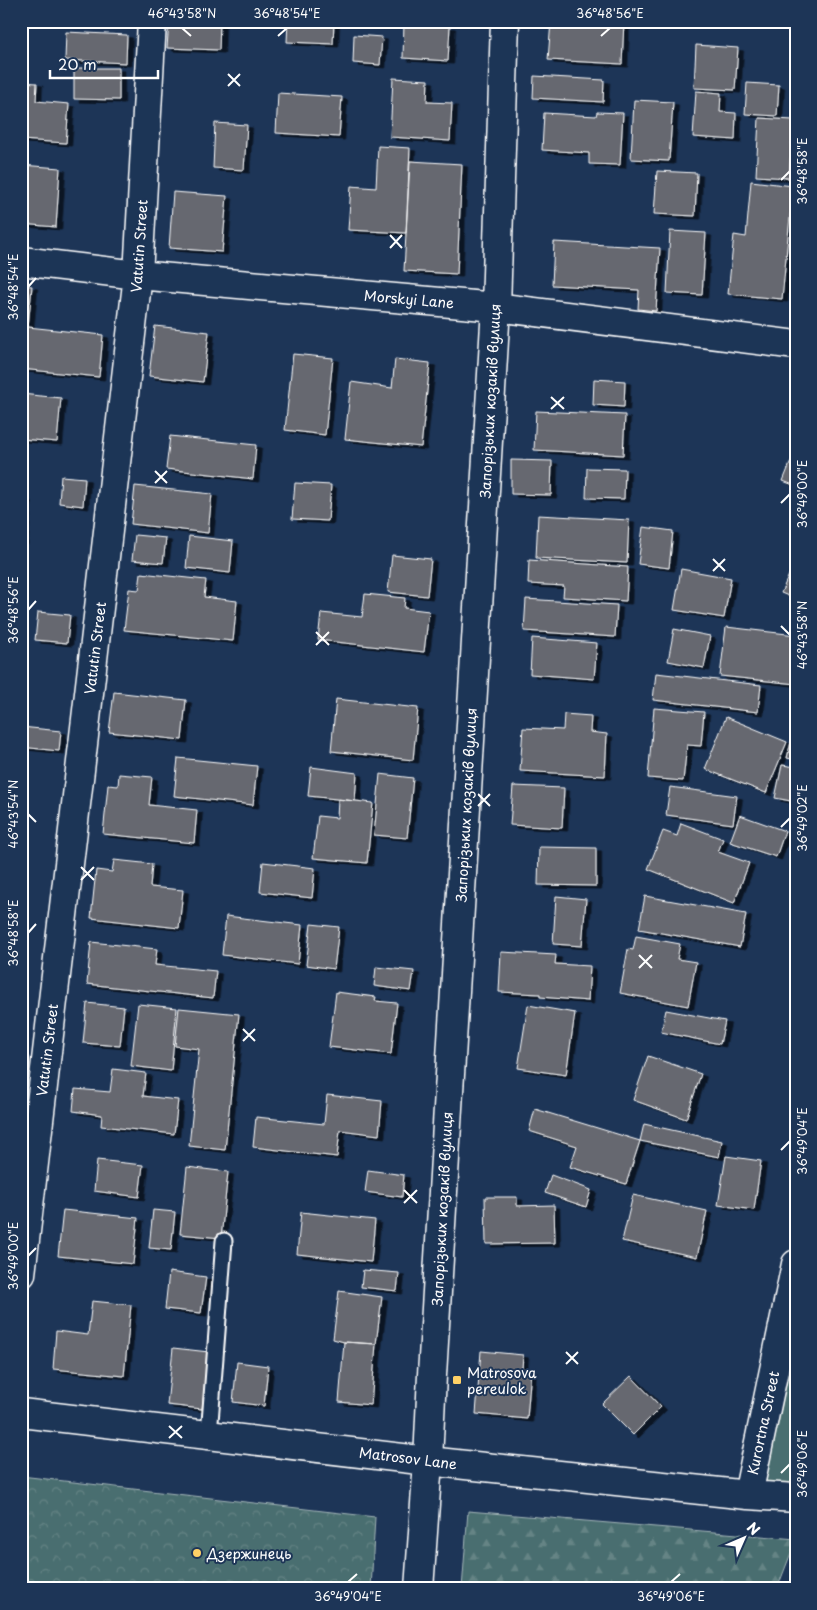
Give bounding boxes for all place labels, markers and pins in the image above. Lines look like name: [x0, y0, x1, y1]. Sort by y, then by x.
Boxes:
place label: Matrosova pereulok: [467, 1362, 537, 1399]
marker: Matrosova pereulok: [451, 1374, 463, 1386]
place label: Дзержинець: [206, 1543, 291, 1564]
marker: Дзержинець: [191, 1547, 203, 1559]

